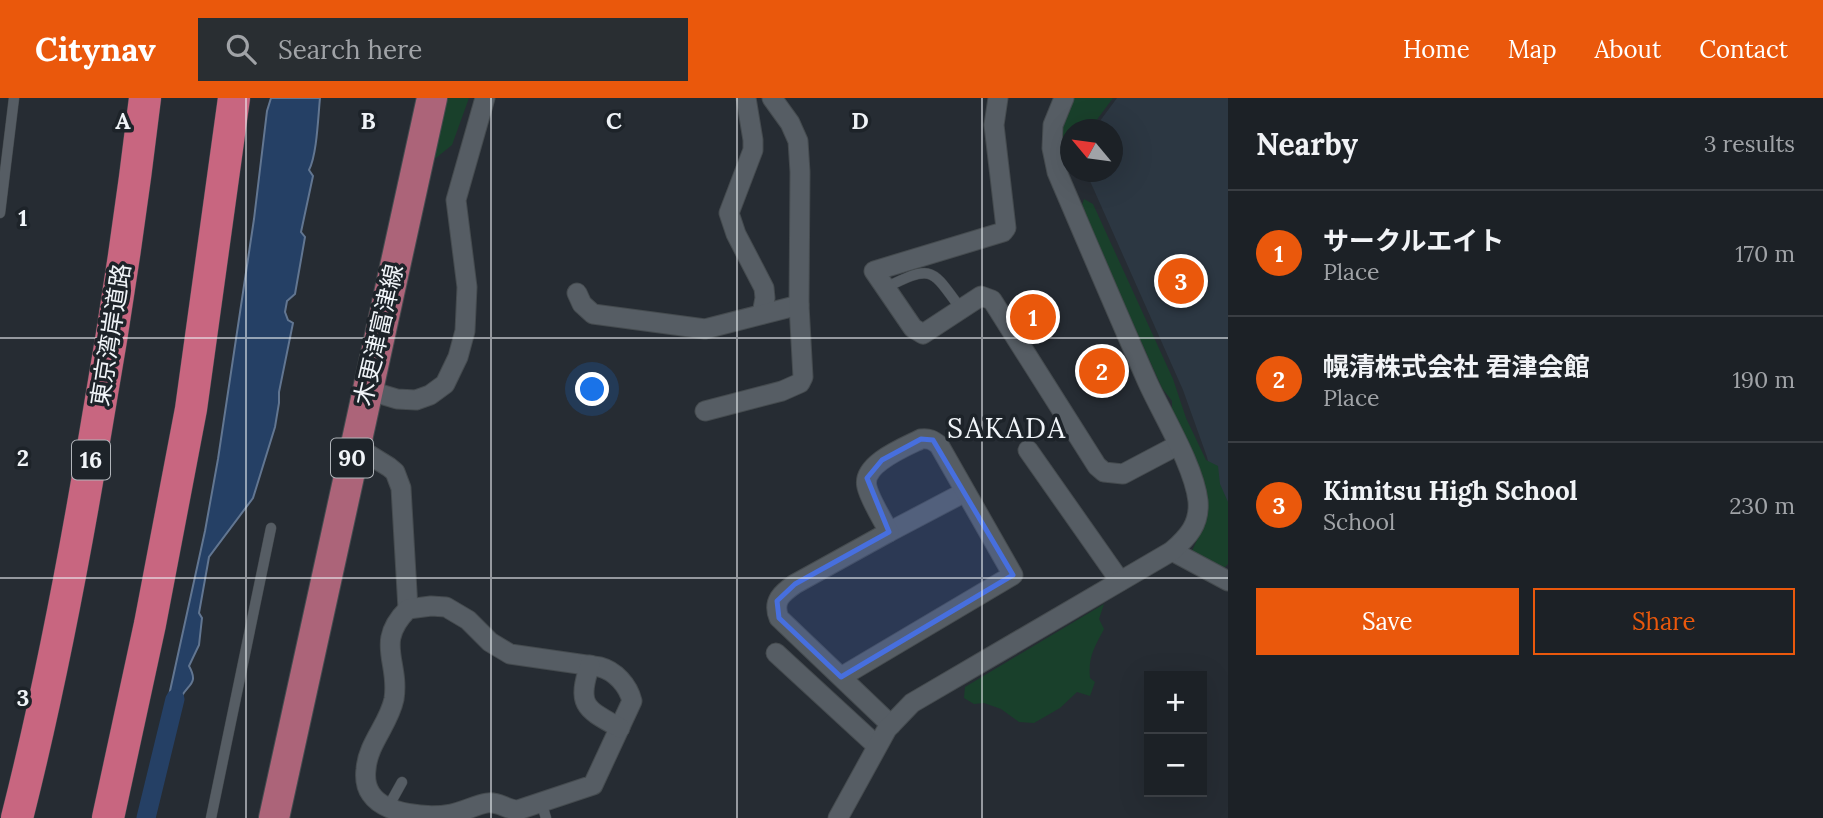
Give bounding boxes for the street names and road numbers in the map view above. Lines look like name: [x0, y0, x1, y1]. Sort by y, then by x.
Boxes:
street label: 東京湾岸道路: [84, 261, 137, 408]
street label: 木更津富津線: [347, 261, 410, 409]
road number: 90: [331, 438, 373, 478]
road number: 16: [72, 440, 110, 480]

